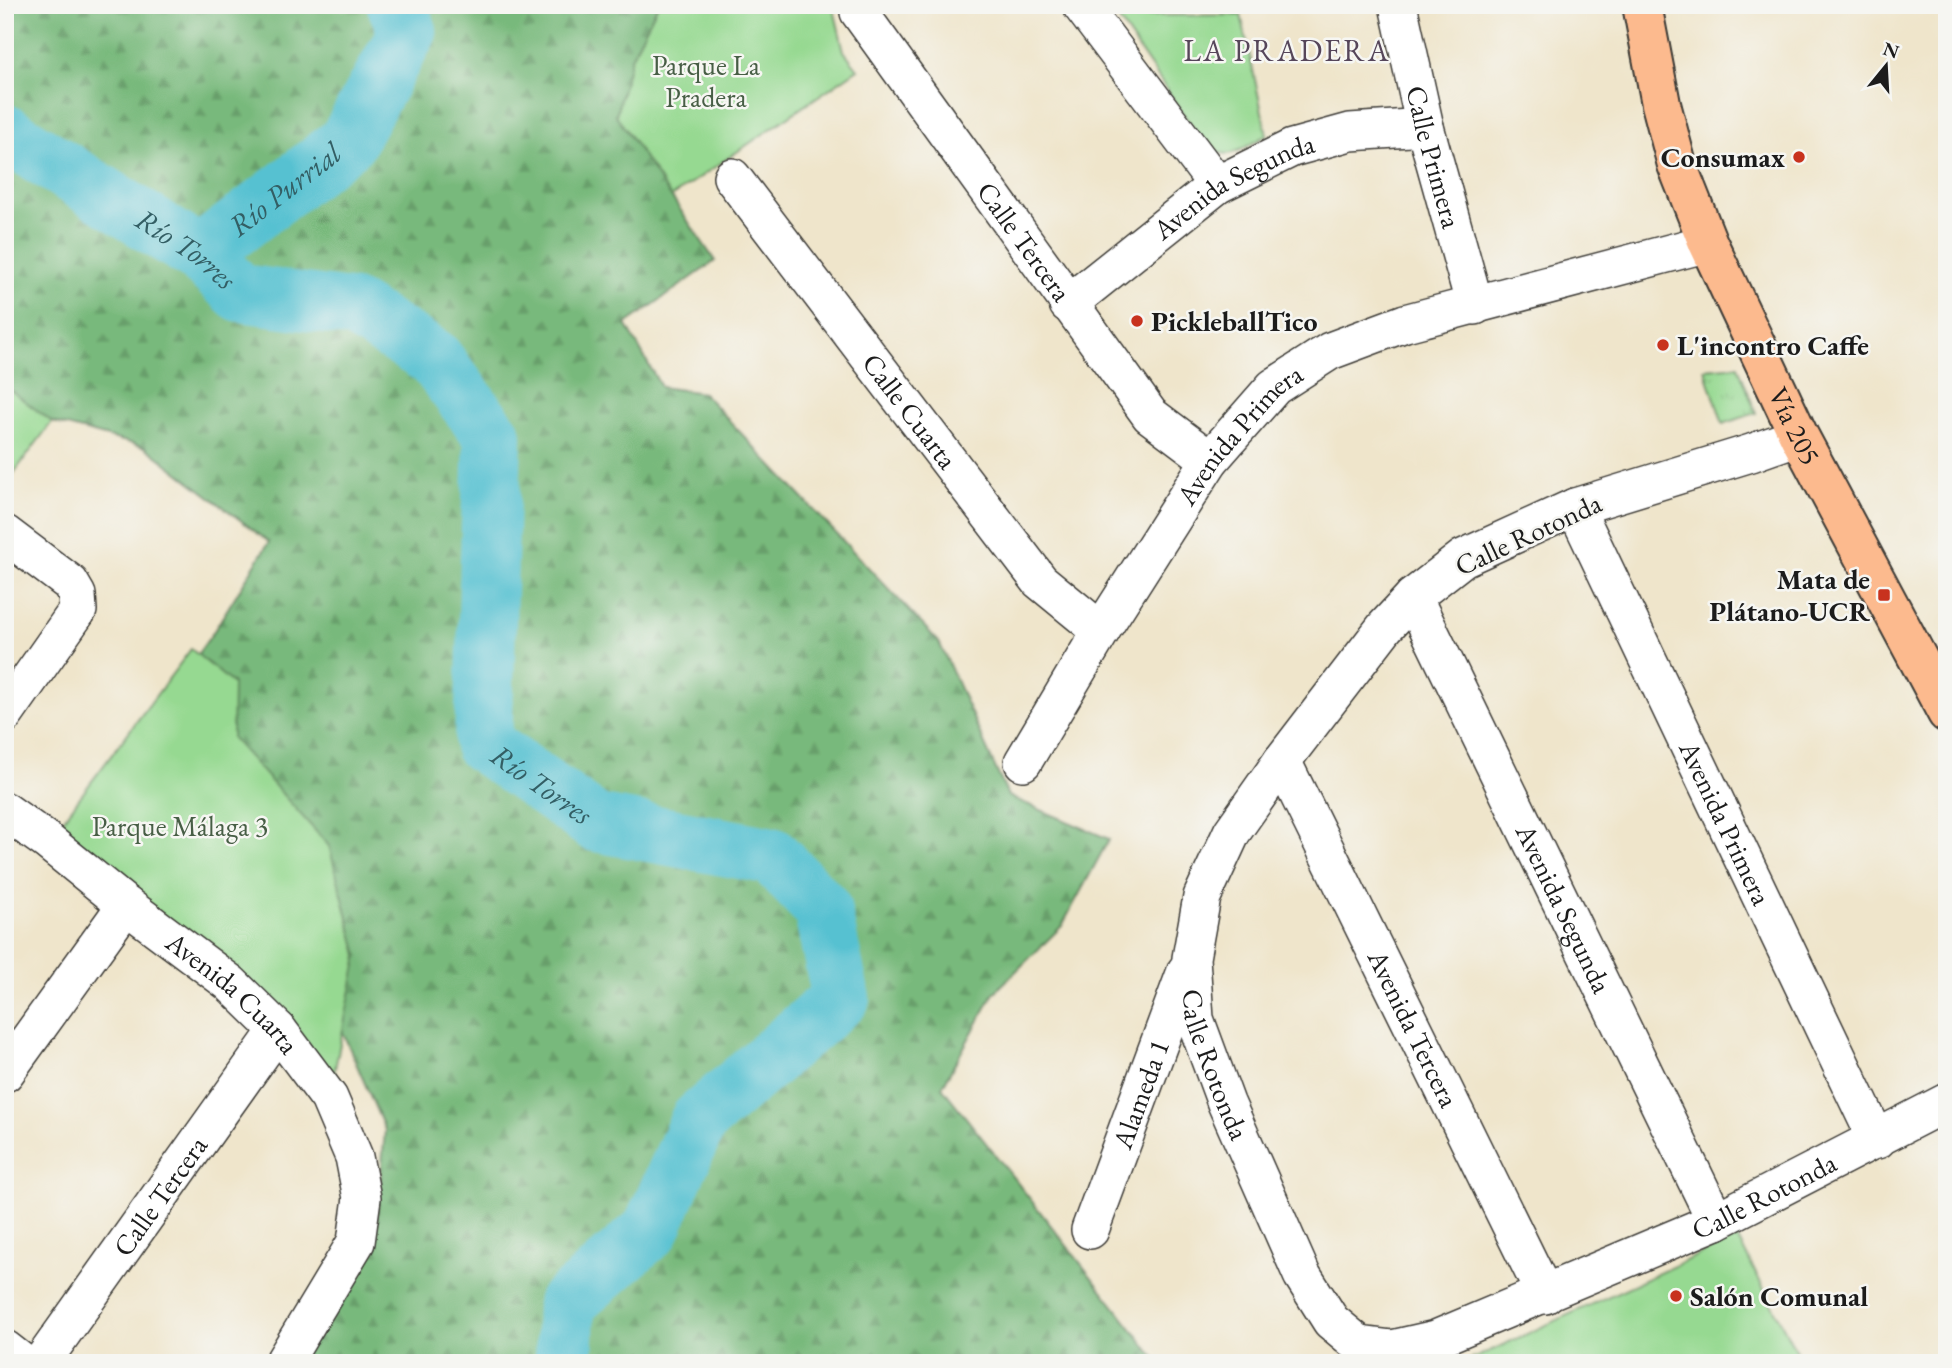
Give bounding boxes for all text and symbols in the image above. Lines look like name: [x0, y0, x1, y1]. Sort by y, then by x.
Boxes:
district label: LA PRADERA: [1183, 31, 1391, 70]
north arrow: [1850, 32, 1920, 102]
text: N: [1880, 36, 1903, 65]
park label: Parque La Pradera: [652, 47, 761, 115]
street label: Calle Primera: [1398, 82, 1471, 233]
street label: Avenida Segunda: [1144, 124, 1319, 248]
water label: Río Purrial: [220, 133, 350, 245]
place label: Consumax: [1661, 139, 1785, 175]
marker: Consumax: [1791, 149, 1807, 165]
street label: Calle Tercera: [969, 174, 1081, 309]
water label: Río Torres: [128, 199, 245, 298]
place label: PickleballTico: [1151, 303, 1318, 339]
marker: PickleballTico: [1129, 313, 1145, 329]
place label: L'incontro Caffe: [1677, 327, 1869, 363]
marker: L'incontro Caffe: [1655, 337, 1671, 353]
street label: Calle Cuarta: [855, 346, 966, 477]
street label: Avenida Primera: [1167, 355, 1310, 513]
street label: Vía 205: [1760, 381, 1829, 471]
street label: Calle Rotonda: [1449, 484, 1608, 584]
place label: Mata de Plátano-UCR: [1709, 561, 1871, 629]
marker: Mata de Plátano-UCR: [1876, 587, 1892, 603]
street label: Avenida Primera: [1671, 734, 1781, 911]
water label: Río Torres: [483, 735, 601, 834]
park label: Parque Málaga 3: [92, 808, 268, 844]
street label: Avenida Segunda: [1507, 817, 1621, 999]
street label: Avenida Cuarta: [158, 923, 308, 1062]
street label: Avenida Tercera: [1359, 943, 1468, 1114]
street label: Calle Rotonda: [1175, 988, 1258, 1146]
street label: Alameda 1: [1103, 1034, 1177, 1155]
street label: Calle Tercera: [105, 1128, 215, 1263]
street label: Calle Rotonda: [1686, 1144, 1843, 1247]
place label: Salón Comunal: [1690, 1278, 1868, 1314]
marker: Salón Comunal: [1668, 1288, 1684, 1304]

